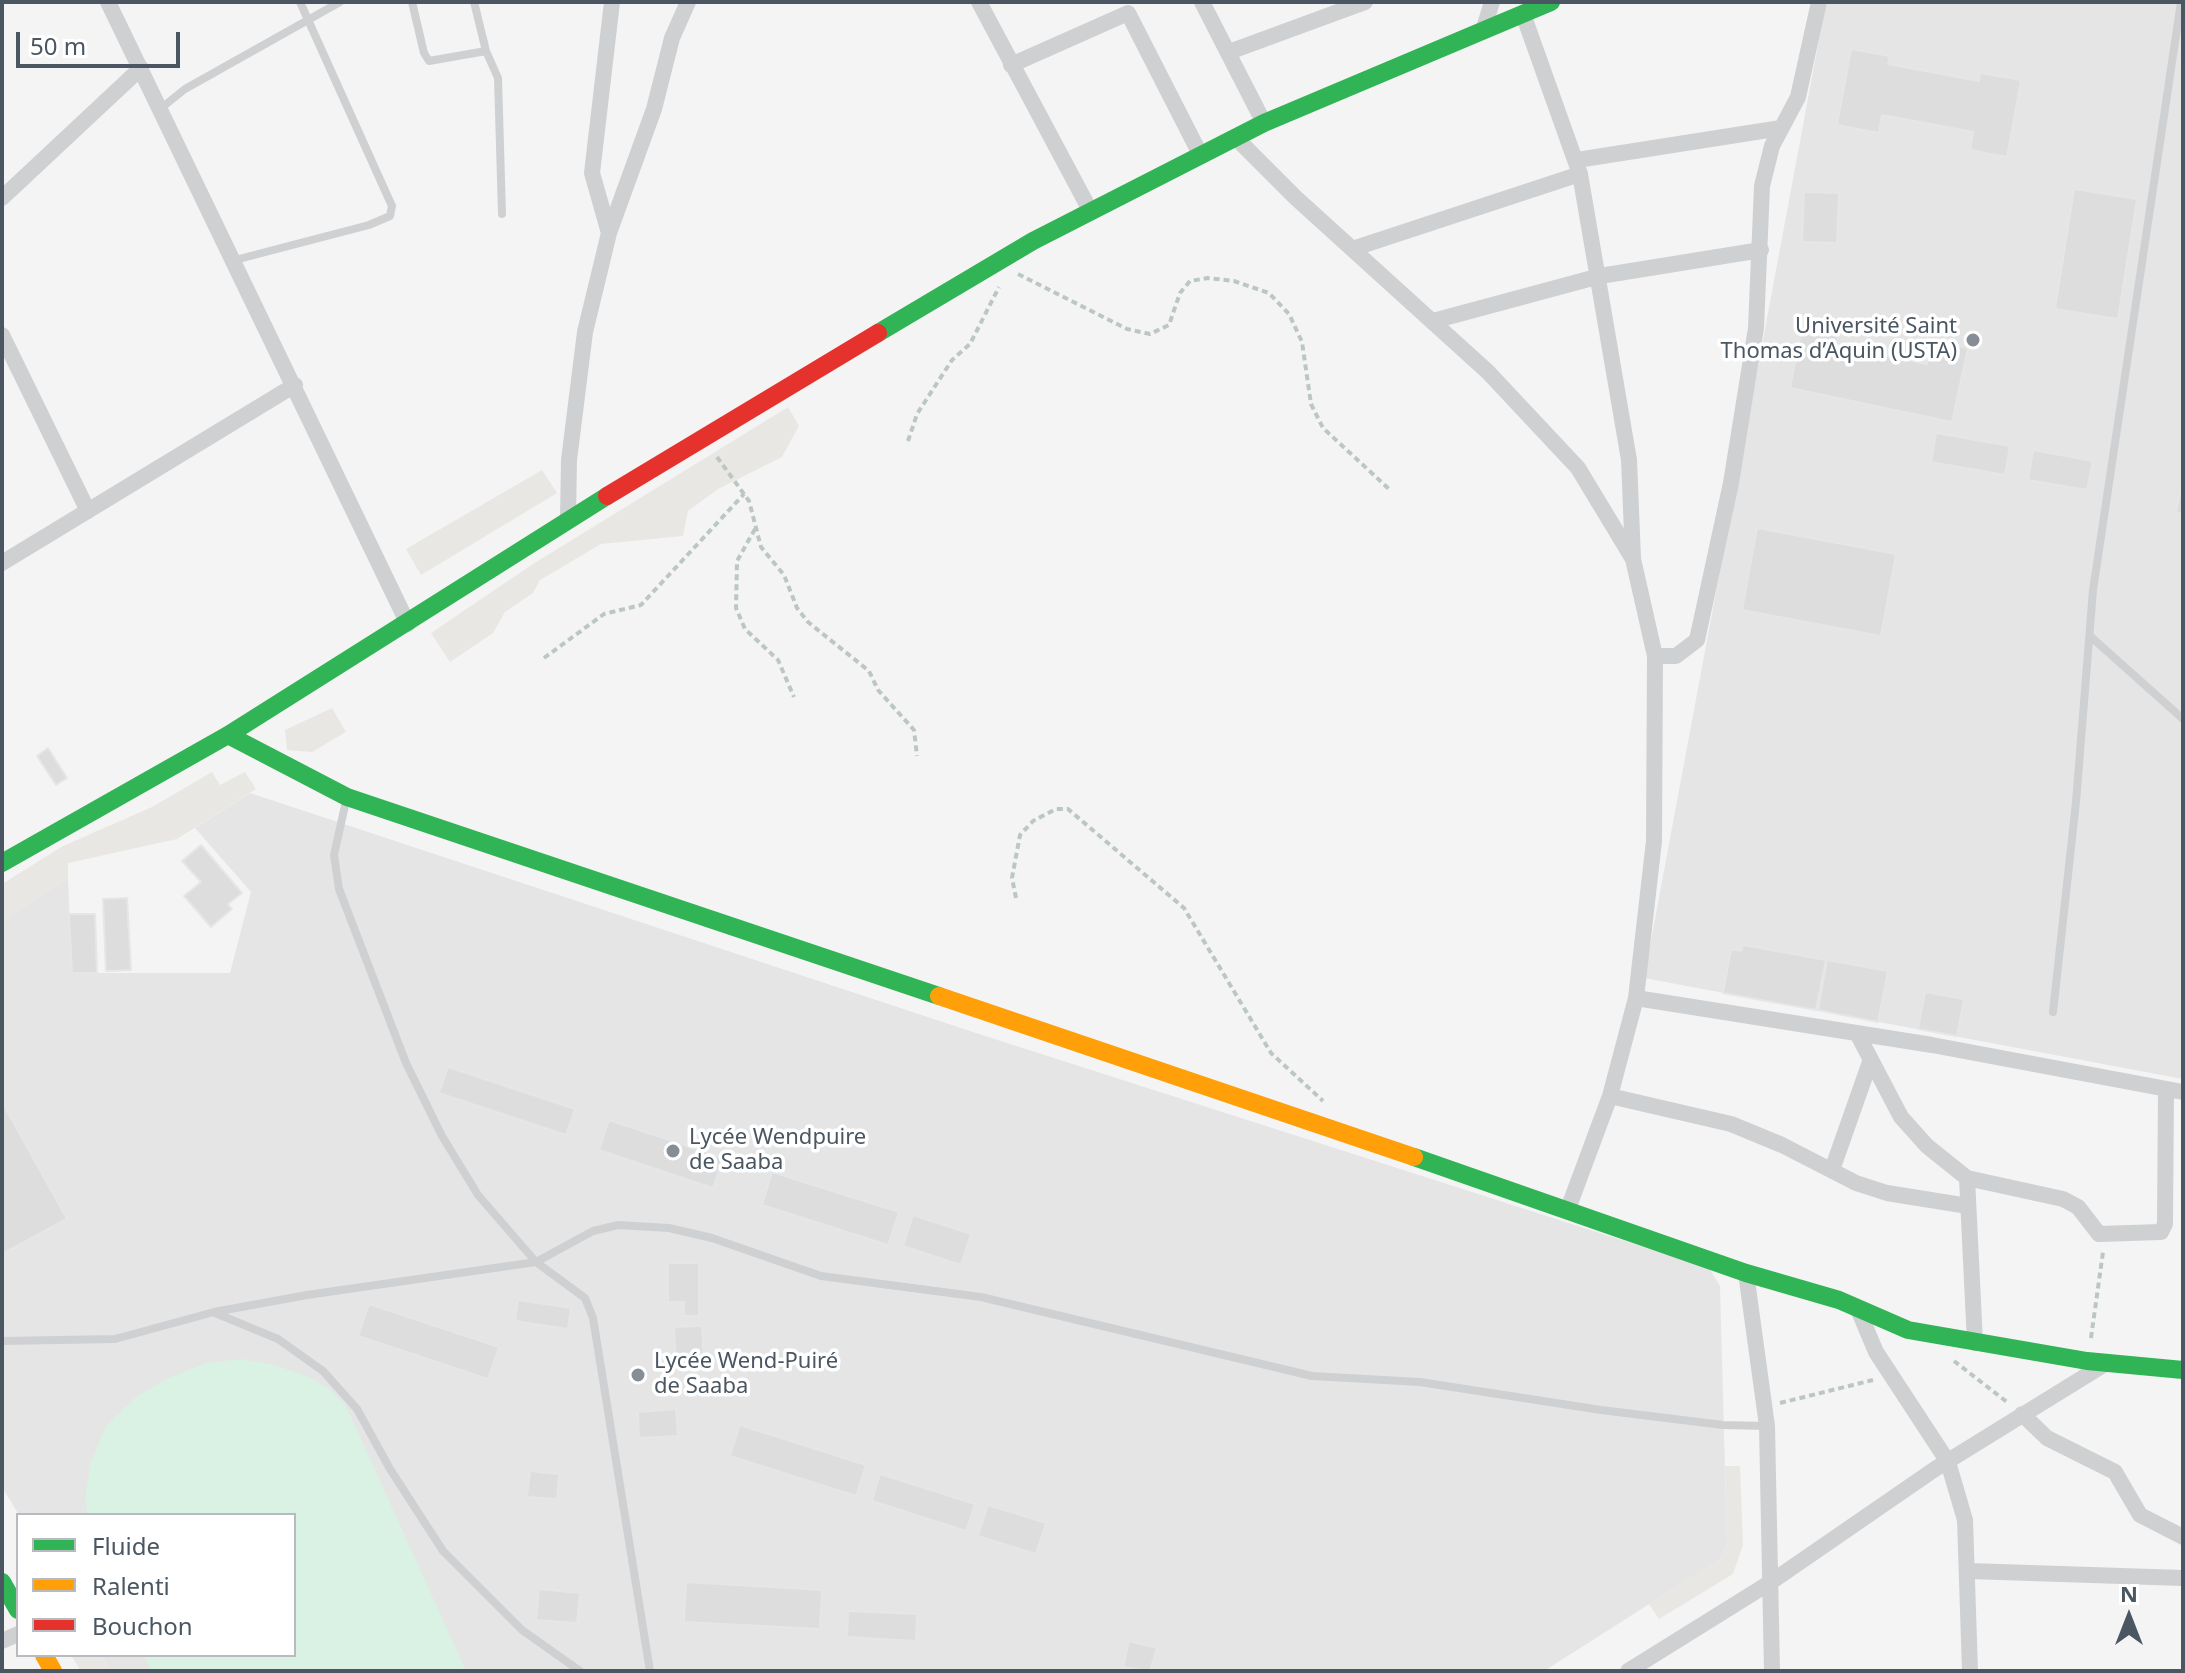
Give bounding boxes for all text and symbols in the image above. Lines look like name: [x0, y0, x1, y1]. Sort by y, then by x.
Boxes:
scale bar: [20, 16, 184, 66]
text: 50 m: [30, 29, 86, 62]
place label: Université Saint Thomas d’Aquin (USTA): [1721, 314, 1957, 366]
marker: Université Saint Thomas d’Aquin (USTA): [1964, 331, 1982, 349]
place label: Lycée Wendpuire de Saaba: [689, 1125, 866, 1176]
marker: Lycée Wendpuire de Saaba: [664, 1142, 682, 1160]
place label: Lycée Wend-Puiré de Saaba: [654, 1349, 838, 1400]
marker: Lycée Wend-Puiré de Saaba: [629, 1366, 647, 1384]
legend: [16, 1513, 296, 1657]
text: Fluide: [92, 1529, 160, 1562]
text: Ralenti: [92, 1569, 170, 1602]
north arrow: [2089, 1577, 2169, 1657]
text: N: [2120, 1578, 2138, 1608]
text: Bouchon: [92, 1609, 193, 1642]

